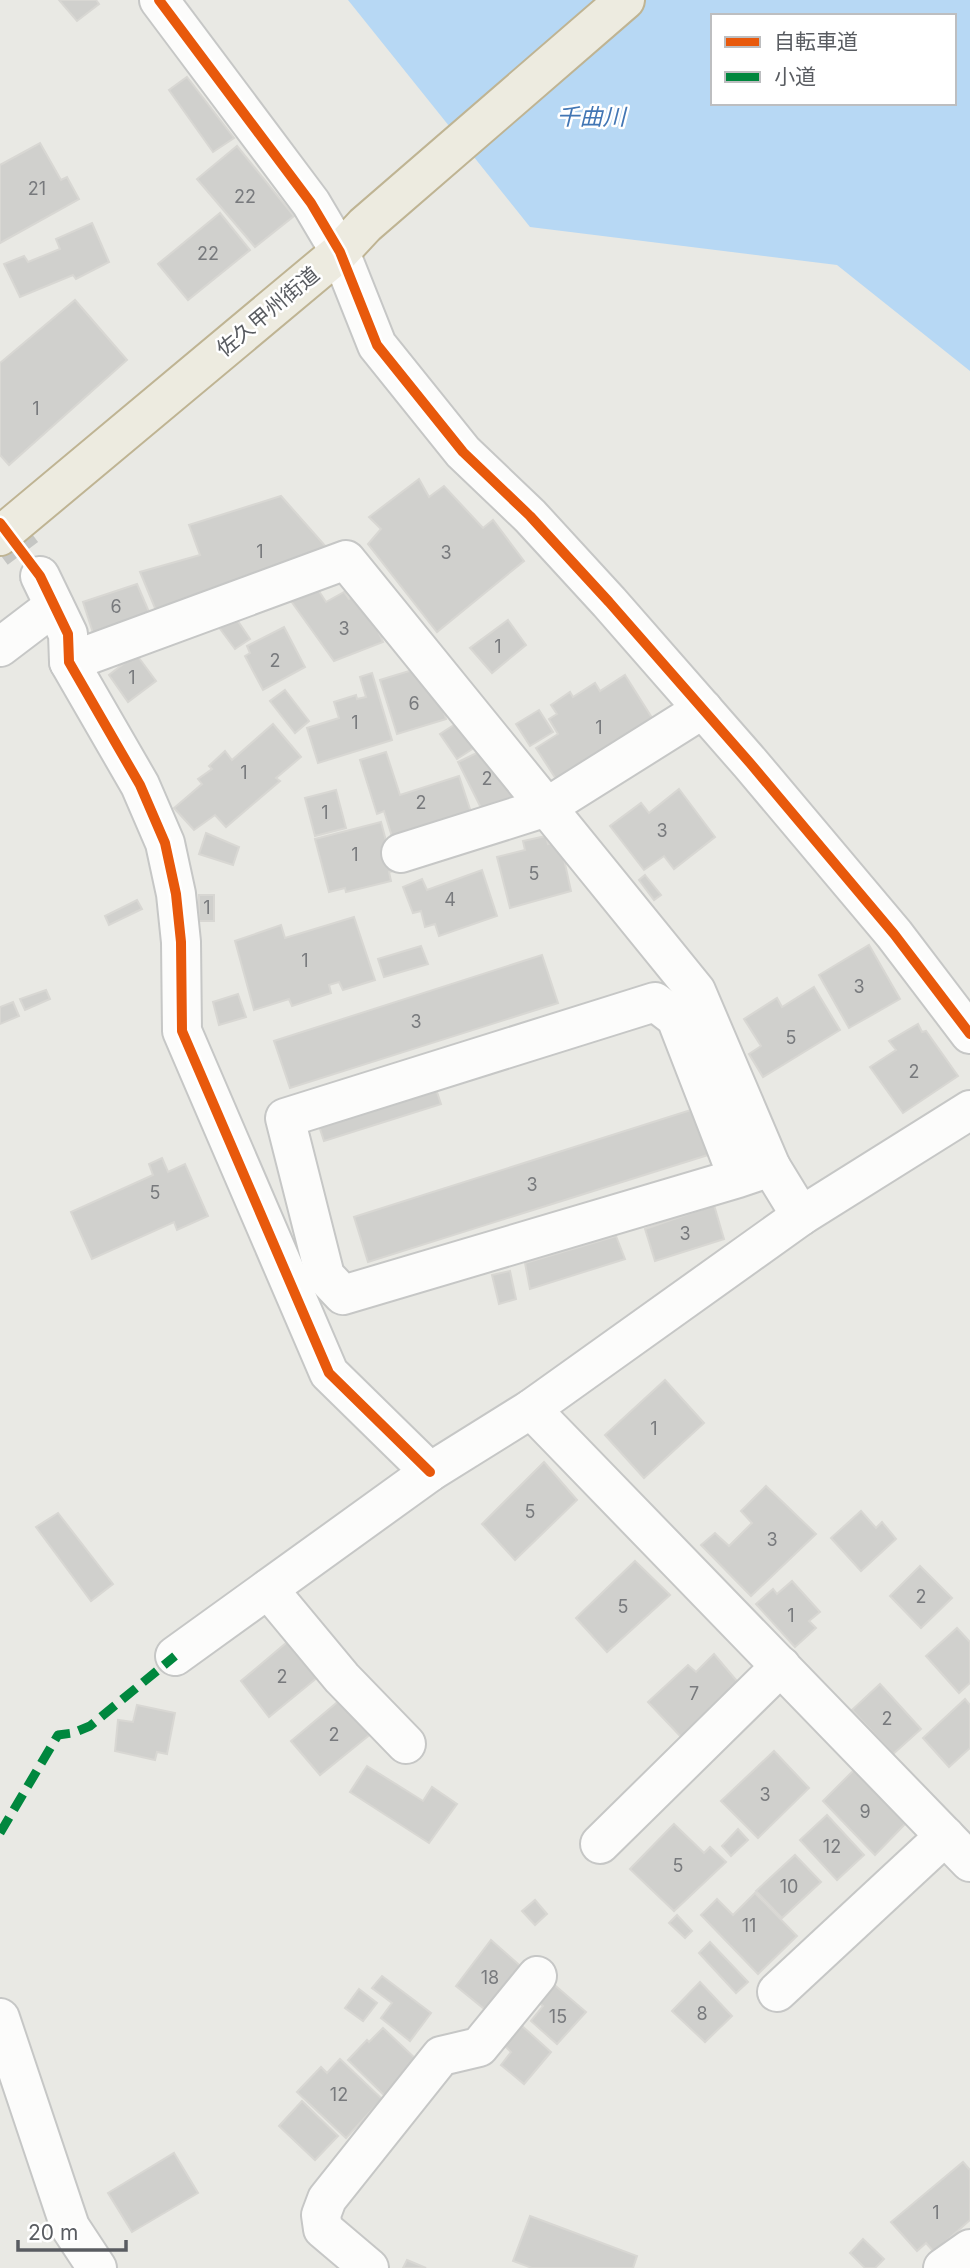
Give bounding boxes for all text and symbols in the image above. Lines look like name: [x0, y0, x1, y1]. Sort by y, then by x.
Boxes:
legend: [711, 14, 956, 105]
text: 自転車道: [774, 29, 858, 54]
text: 小道: [774, 64, 816, 89]
water label: 千曲川: [557, 103, 629, 131]
house number: 21: [28, 178, 46, 199]
house number: 22: [234, 186, 256, 207]
house number: 22: [197, 243, 219, 264]
street label: 佐久甲州街道: [211, 262, 324, 362]
house number: 1: [32, 398, 40, 419]
house number: 1: [256, 541, 264, 562]
house number: 3: [440, 542, 452, 563]
house number: 6: [110, 596, 122, 617]
house number: 3: [338, 618, 350, 639]
house number: 1: [494, 636, 502, 657]
house number: 2: [270, 650, 280, 671]
house number: 1: [128, 667, 136, 688]
house number: 6: [408, 693, 420, 714]
house number: 1: [351, 712, 359, 733]
house number: 1: [595, 717, 603, 738]
house number: 1: [240, 762, 248, 783]
house number: 2: [482, 768, 492, 789]
house number: 2: [416, 792, 426, 813]
house number: 1: [321, 802, 329, 823]
house number: 3: [656, 820, 668, 841]
house number: 1: [351, 844, 359, 865]
house number: 5: [529, 863, 539, 884]
house number: 4: [444, 889, 456, 910]
house number: 1: [203, 897, 211, 918]
house number: 1: [301, 950, 309, 971]
house number: 3: [853, 976, 865, 997]
house number: 3: [410, 1011, 422, 1032]
house number: 5: [786, 1027, 796, 1048]
house number: 2: [909, 1061, 919, 1082]
house number: 3: [526, 1174, 538, 1195]
house number: 5: [150, 1182, 160, 1203]
house number: 3: [679, 1223, 691, 1244]
house number: 1: [650, 1418, 658, 1439]
house number: 5: [525, 1501, 535, 1522]
house number: 3: [766, 1529, 778, 1550]
house number: 2: [916, 1586, 926, 1607]
house number: 5: [618, 1596, 628, 1617]
house number: 1: [787, 1605, 795, 1626]
house number: 2: [277, 1666, 287, 1687]
house number: 7: [689, 1683, 699, 1704]
house number: 2: [882, 1708, 892, 1729]
house number: 2: [329, 1724, 339, 1745]
house number: 3: [759, 1784, 771, 1805]
house number: 9: [859, 1801, 871, 1822]
house number: 12: [823, 1836, 841, 1857]
house number: 5: [673, 1855, 683, 1876]
house number: 10: [780, 1876, 798, 1897]
house number: 11: [742, 1915, 756, 1936]
house number: 18: [481, 1967, 499, 1988]
house number: 8: [696, 2003, 708, 2024]
house number: 15: [549, 2006, 567, 2027]
house number: 12: [330, 2084, 348, 2105]
house number: 1: [932, 2202, 940, 2223]
scale bar: [18, 2208, 126, 2252]
text: 20 m: [28, 2220, 78, 2245]

